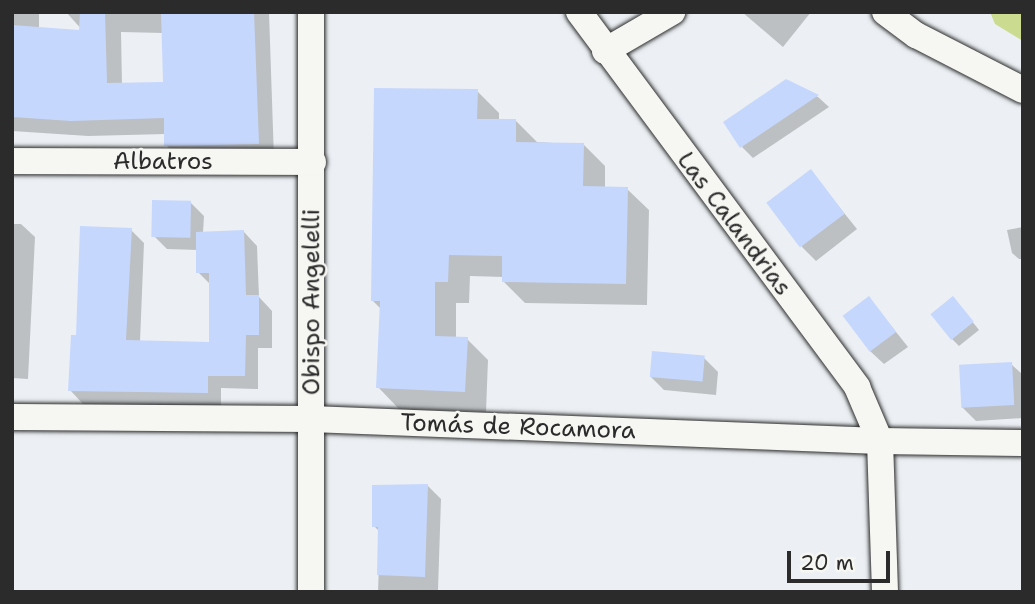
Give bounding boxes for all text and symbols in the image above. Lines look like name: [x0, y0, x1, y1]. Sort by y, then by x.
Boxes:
street label: Las Calandrias: [671, 146, 797, 302]
street label: Albatros: [113, 148, 213, 176]
street label: Obispo Angelelli: [298, 209, 326, 395]
street label: Tomás de Rocamora: [400, 409, 636, 445]
scale bar: [790, 538, 893, 582]
text: 20 m: [800, 549, 854, 577]

